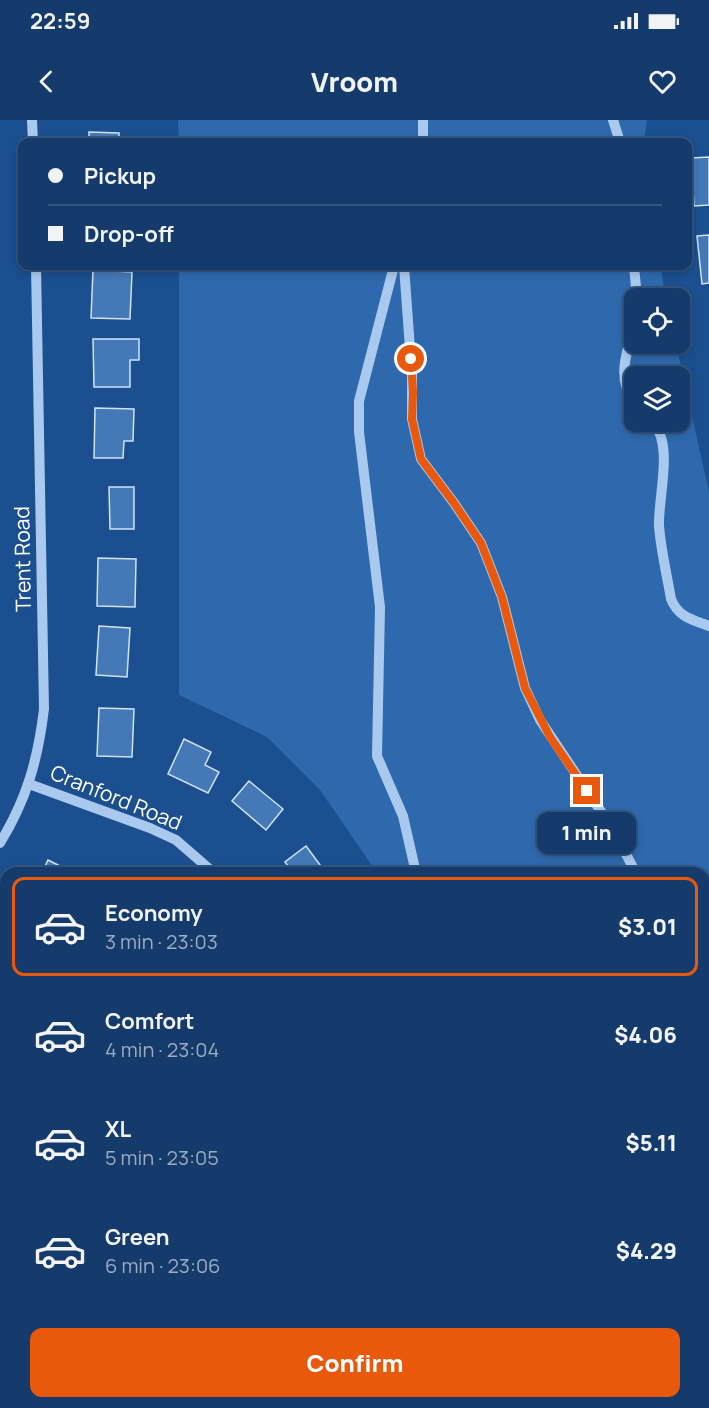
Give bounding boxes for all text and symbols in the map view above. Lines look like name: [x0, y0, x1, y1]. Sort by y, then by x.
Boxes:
text: 22:59: [30, 6, 90, 36]
text: Vroom: [311, 63, 398, 100]
icon: back: [30, 65, 63, 98]
icon: heart: [646, 65, 679, 98]
text: Pickup: [84, 161, 156, 191]
text: Drop-off: [84, 219, 174, 249]
map controls: [624, 288, 690, 432]
button: locate: [624, 288, 690, 354]
route start: [397, 345, 424, 372]
button: layers: [624, 366, 690, 432]
street label: Trent Road: [7, 506, 37, 612]
street label: Cranford Road: [46, 758, 186, 836]
route end: [573, 777, 600, 804]
callout: 1 min: [538, 812, 636, 854]
text: 1 min: [561, 819, 612, 846]
text: Economy: [105, 898, 203, 928]
icon: car: [33, 900, 87, 954]
text: $3.01: [618, 912, 677, 942]
text: 3 min · 23:03: [105, 928, 218, 955]
text: Comfort: [105, 1006, 194, 1036]
icon: car: [33, 1008, 87, 1062]
text: $4.06: [614, 1020, 677, 1050]
text: 4 min · 23:04: [105, 1036, 219, 1063]
text: XL: [105, 1114, 131, 1144]
icon: car: [33, 1116, 87, 1170]
text: $5.11: [626, 1128, 677, 1158]
text: 5 min · 23:05: [105, 1144, 219, 1171]
text: Green: [105, 1222, 170, 1252]
icon: car: [33, 1224, 87, 1278]
text: $4.29: [616, 1236, 677, 1266]
text: 6 min · 23:06: [105, 1252, 221, 1279]
button: Confirm: [30, 1328, 680, 1397]

